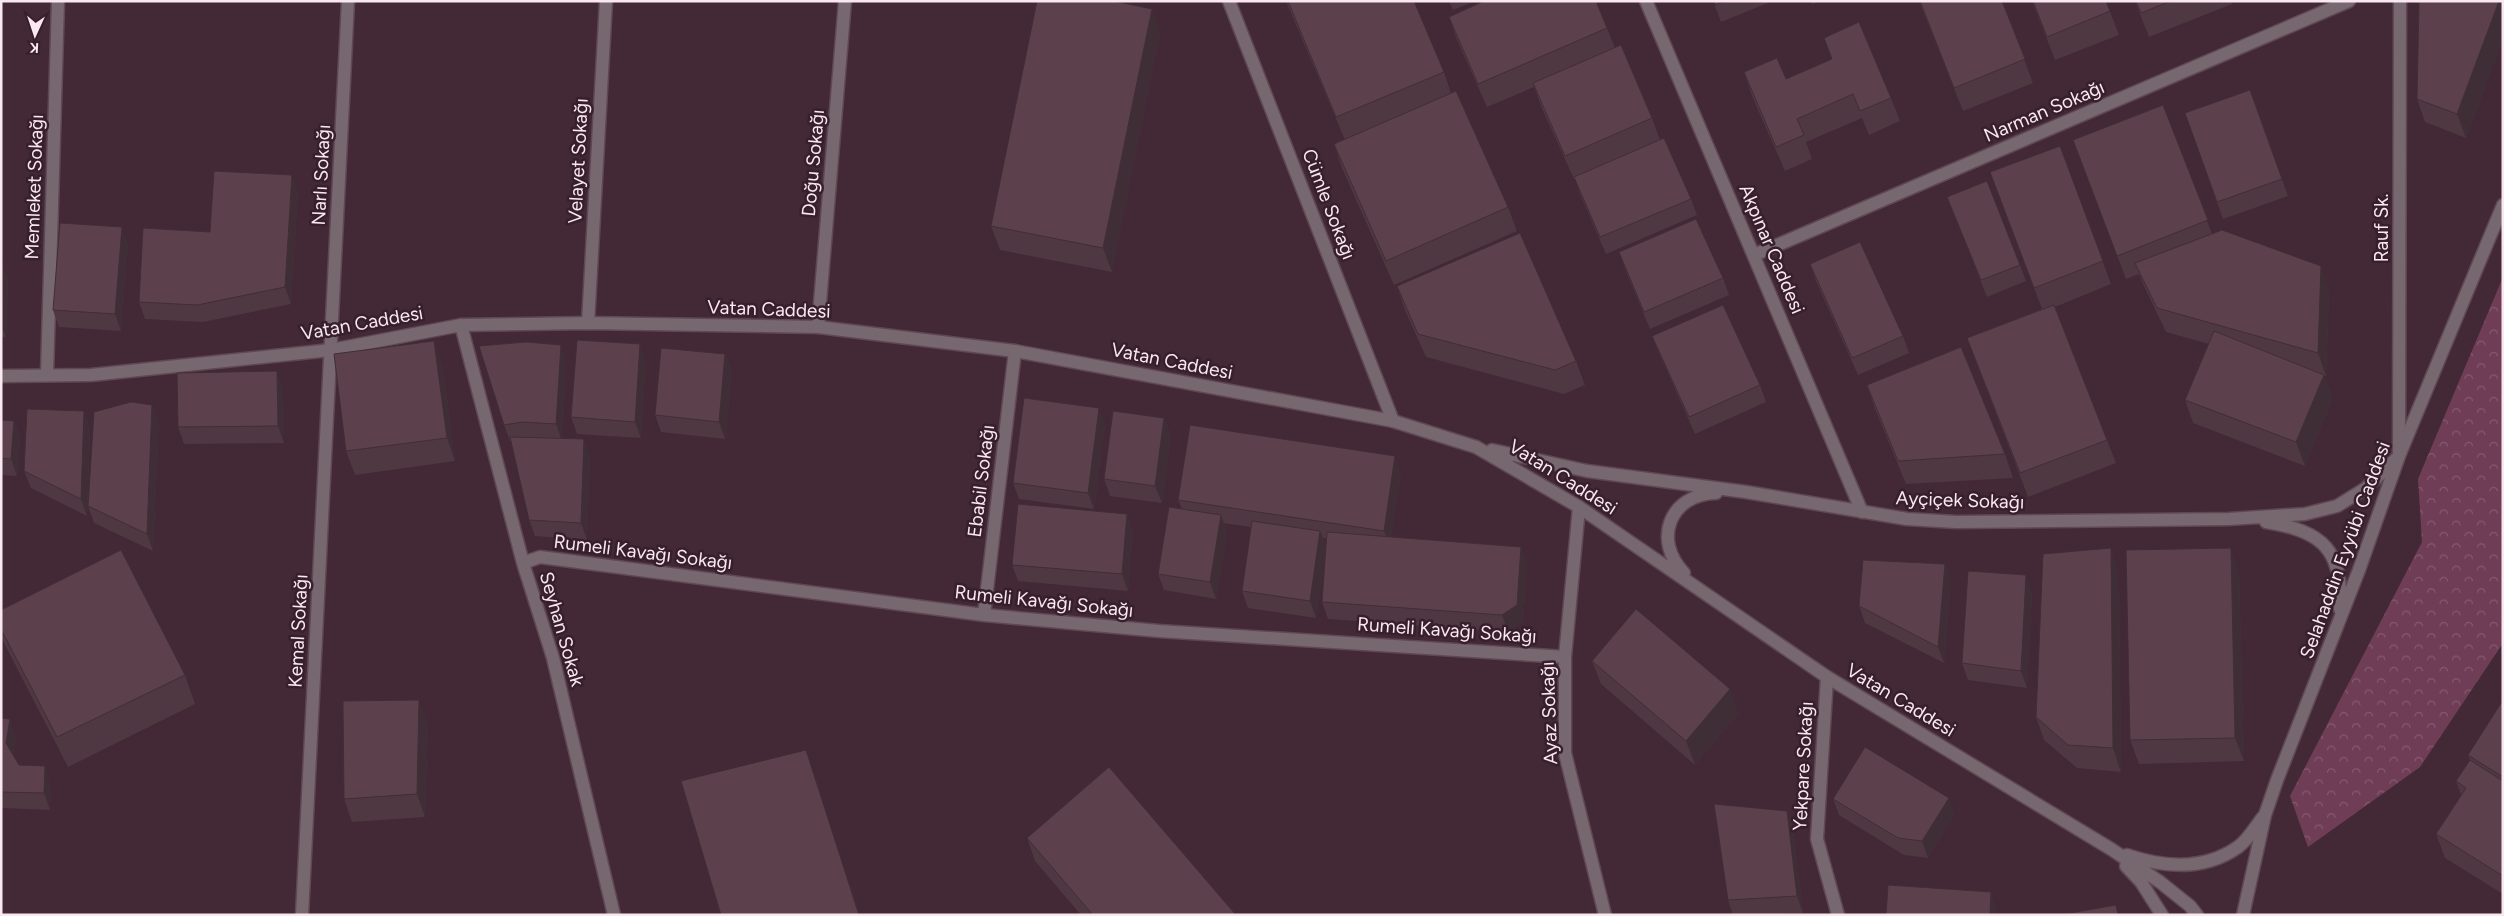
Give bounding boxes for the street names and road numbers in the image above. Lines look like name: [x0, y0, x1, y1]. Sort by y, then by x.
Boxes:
street label: Narman Sokağı: [1980, 75, 2108, 147]
street label: Velayet Sokağı: [563, 98, 593, 224]
street label: Doğu Sokağı: [797, 108, 829, 218]
street label: Memleket Sokağı: [20, 114, 48, 260]
street label: Narlı Sokağı: [307, 124, 335, 226]
street label: Cümle Sokağı: [1297, 145, 1361, 263]
street label: Akpınar Caddesi: [1734, 181, 1810, 317]
street label: Rauf Sk.: [2370, 194, 2393, 262]
street label: Vatan Caddesi: [707, 295, 831, 323]
street label: Vatan Caddesi: [299, 301, 425, 345]
street label: Vatan Caddesi: [1109, 338, 1235, 384]
street label: Ebabil Sokağı: [963, 423, 999, 539]
street label: Vatan Caddesi: [1505, 435, 1621, 519]
street label: Selahaddin Eyyübi Caddesi: [2295, 438, 2395, 662]
street label: Ayçiçek Sokağı: [1895, 486, 2025, 514]
street label: Rumeli Kavağı Sokağı: [552, 530, 734, 574]
street label: Seyhan Sokak: [535, 569, 590, 690]
street label: Kemal Sokağı: [284, 574, 312, 688]
street label: Rumeli Kavağı Sokağı: [953, 580, 1135, 622]
street label: Rumeli Kavağı Sokağı: [1356, 612, 1538, 648]
street label: Vatan Caddesi: [1842, 658, 1960, 742]
street label: Ayaz Sokağı: [1536, 661, 1562, 765]
street label: Yekpare Sokağı: [1788, 701, 1818, 831]

